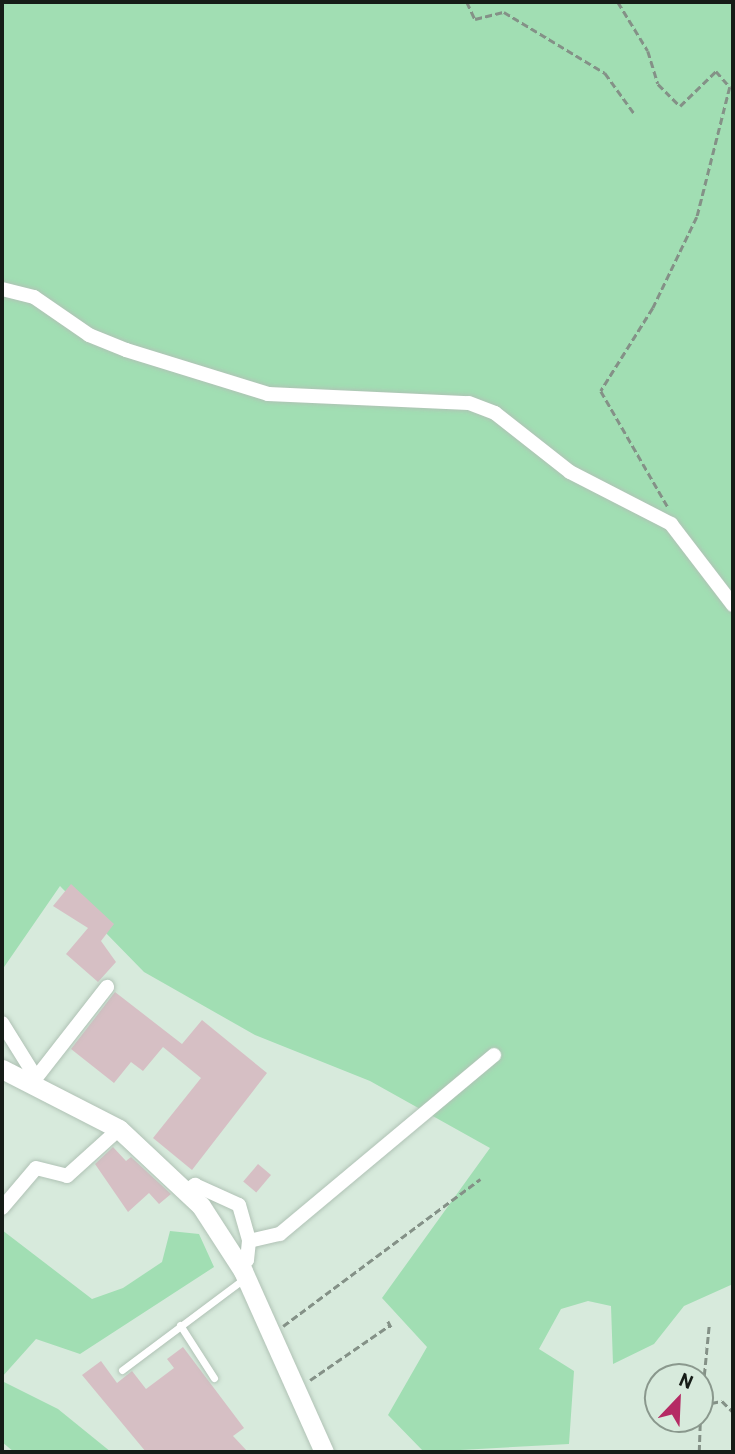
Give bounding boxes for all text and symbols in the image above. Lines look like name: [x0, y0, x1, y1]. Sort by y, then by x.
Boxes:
north arrow: [644, 1363, 714, 1433]
text: N: [676, 1367, 697, 1393]

